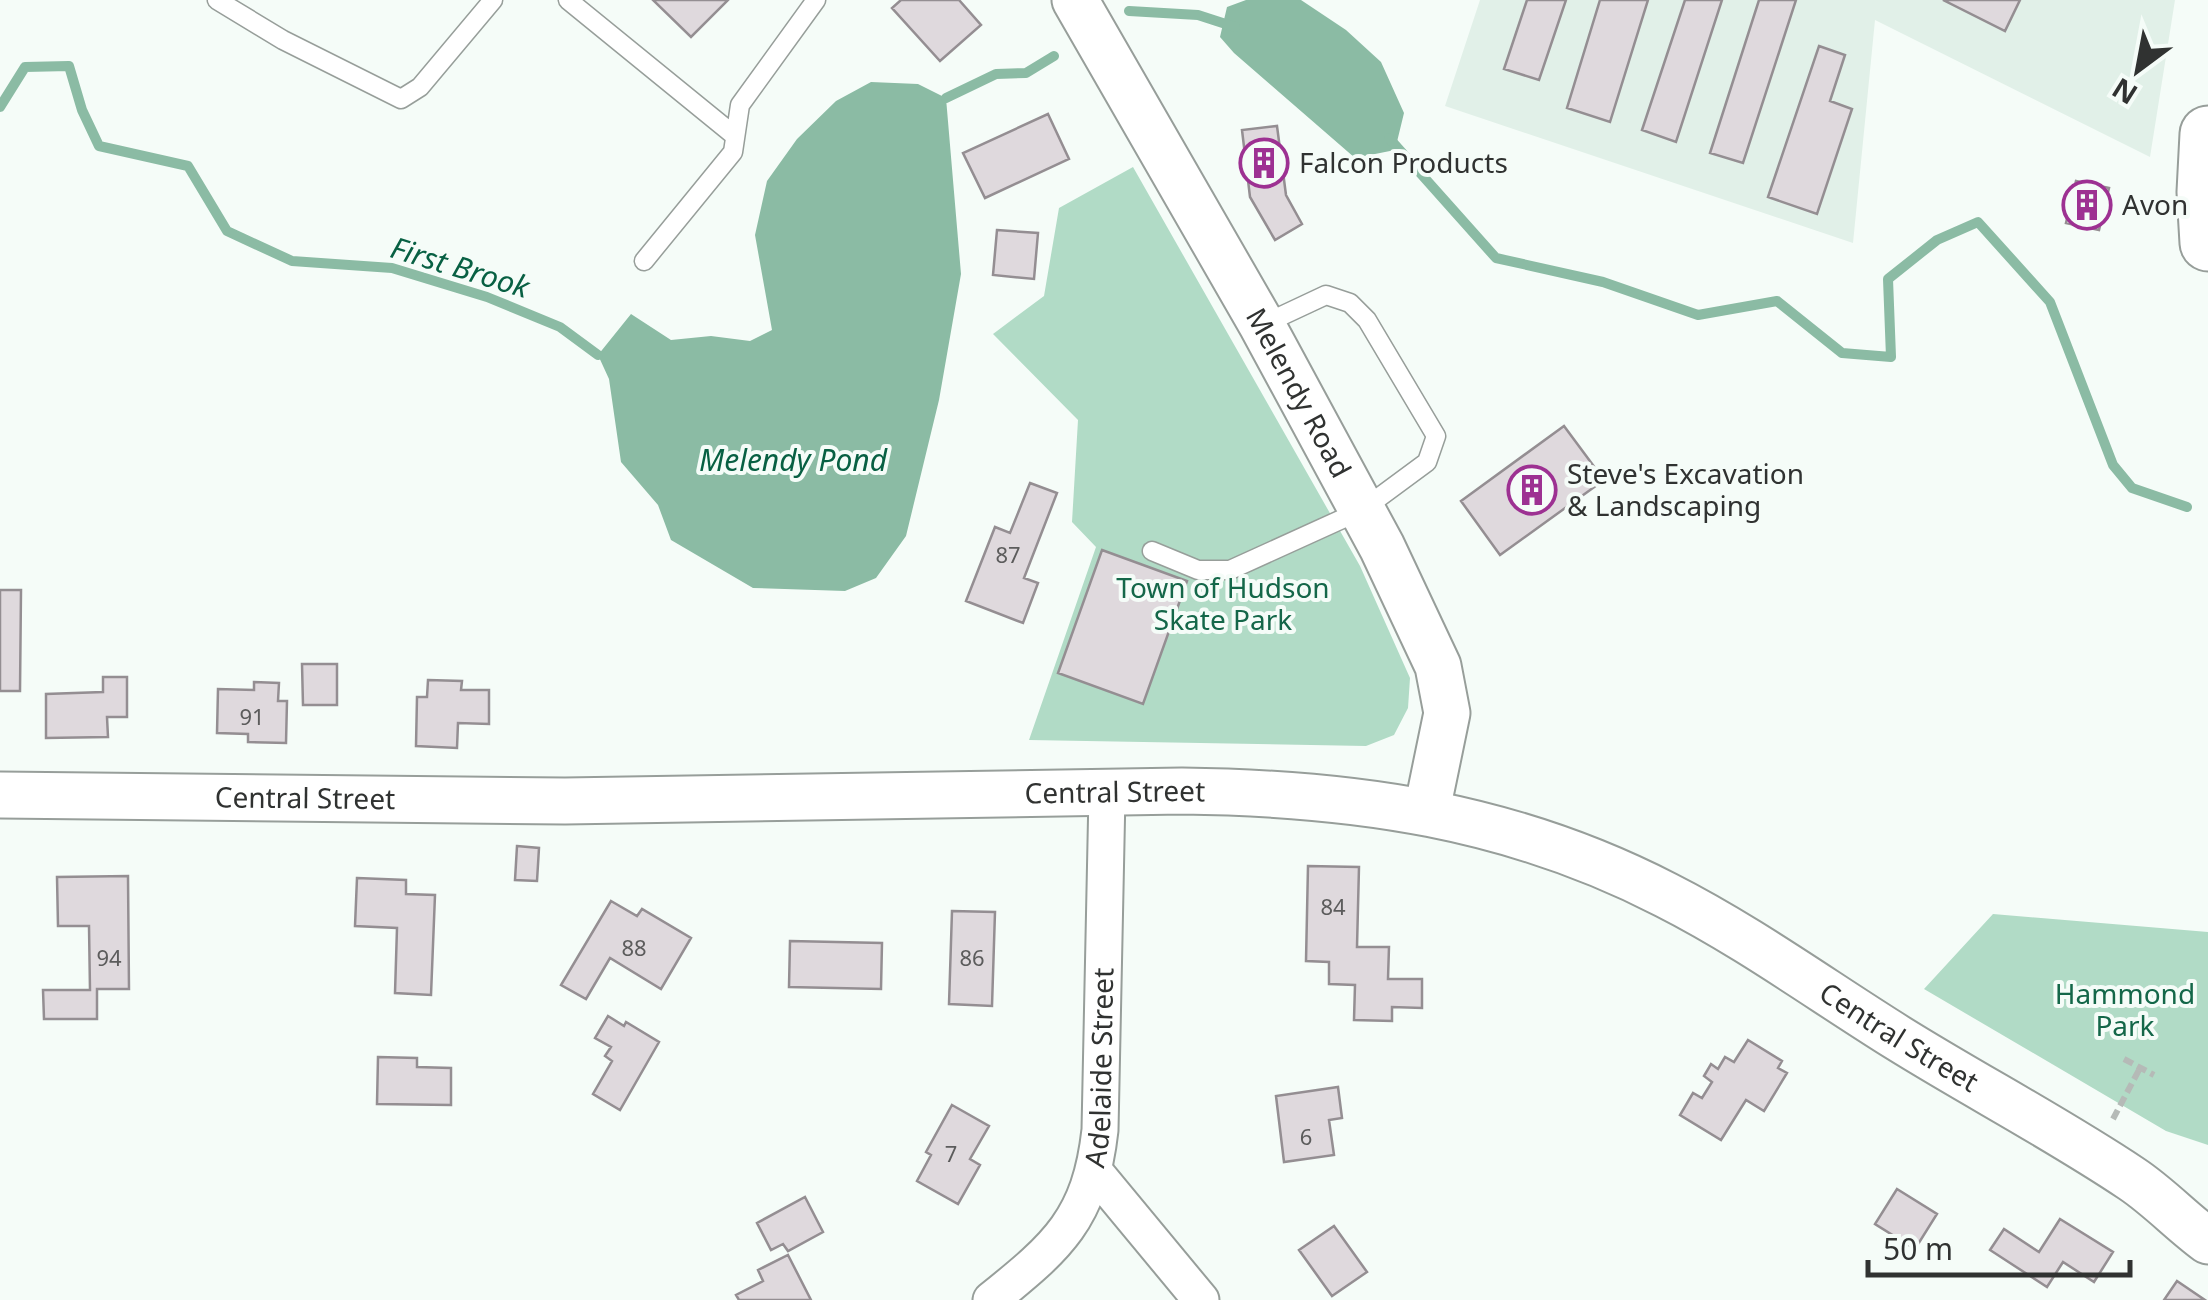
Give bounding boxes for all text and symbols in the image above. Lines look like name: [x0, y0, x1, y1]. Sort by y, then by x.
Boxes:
north arrow: [2088, 20, 2188, 120]
text: N: [2105, 70, 2144, 114]
building icon: Falcon Products: [1238, 137, 1290, 189]
place label: Falcon Products: [1299, 143, 1508, 181]
building icon: Avon: [2061, 179, 2113, 231]
place label: Avon: [2122, 185, 2188, 223]
water label: First Brook: [386, 226, 536, 307]
street label: Melendy Road: [1238, 300, 1361, 484]
water label: Melendy Pond: [699, 439, 888, 480]
place label: Steve's Excavation & Landscaping: [1567, 454, 1804, 524]
building icon: Steve's Excavation & Landscaping: [1506, 464, 1558, 516]
house number: 87: [995, 539, 1021, 569]
park label: Town of Hudson Skate Park: [1116, 568, 1330, 638]
house number: 91: [239, 701, 265, 731]
street label: Central Street: [1024, 771, 1206, 812]
street label: Central Street: [215, 777, 395, 817]
house number: 84: [1320, 891, 1346, 921]
house number: 88: [621, 932, 647, 962]
house number: 94: [96, 942, 122, 972]
house number: 86: [959, 942, 985, 972]
street label: Adelaide Street: [1074, 967, 1121, 1170]
street label: Central Street: [1813, 973, 1986, 1100]
park label: Hammond Park: [2055, 974, 2195, 1044]
house number: 6: [1300, 1121, 1312, 1151]
house number: 7: [945, 1138, 957, 1168]
scale bar: [1868, 1215, 2130, 1277]
text: 50 m: [1883, 1228, 1953, 1269]

